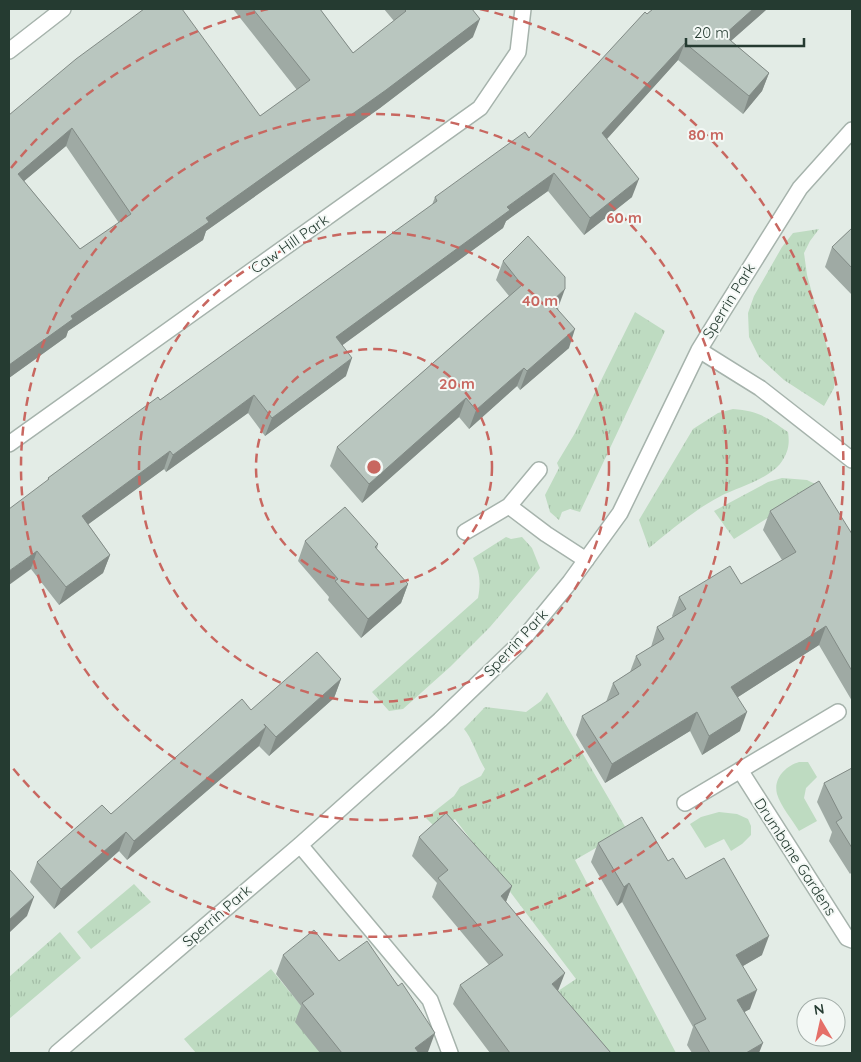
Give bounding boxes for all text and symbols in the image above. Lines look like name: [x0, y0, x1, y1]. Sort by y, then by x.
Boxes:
scale bar: [686, 15, 804, 47]
text: 20 m: [694, 23, 729, 42]
text: 80 m: [688, 125, 724, 144]
text: 60 m: [606, 208, 642, 227]
street label: Caw Hill Park: [247, 210, 332, 277]
street label: Sperrin Park: [698, 260, 759, 342]
text: 40 m: [522, 291, 558, 310]
text: 20 m: [439, 374, 475, 393]
centre of rings: [365, 458, 383, 476]
street label: Sperrin Park: [480, 605, 552, 680]
street label: Drumbane Gardens: [750, 794, 841, 919]
street label: Sperrin Park: [178, 880, 255, 951]
north arrow: [796, 997, 846, 1047]
text: N: [812, 999, 825, 1019]

